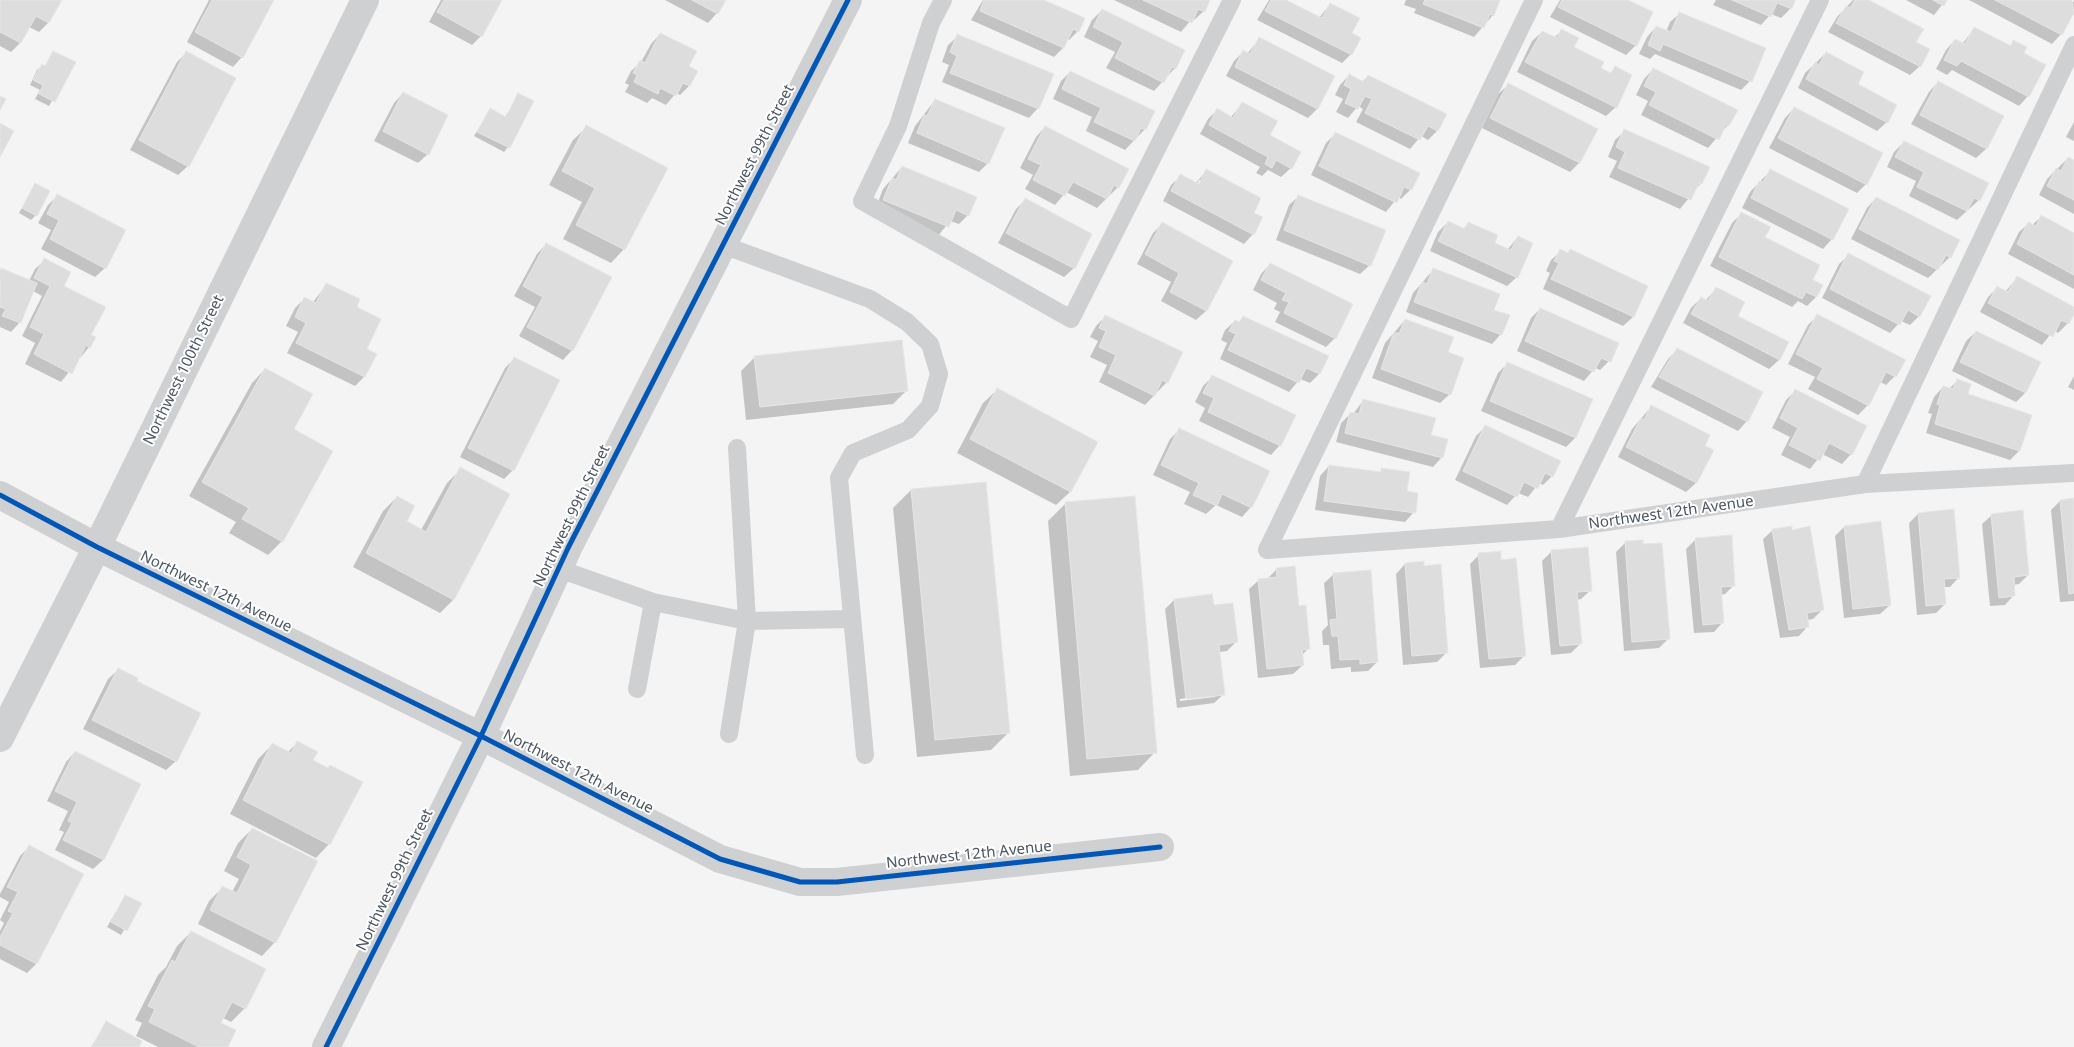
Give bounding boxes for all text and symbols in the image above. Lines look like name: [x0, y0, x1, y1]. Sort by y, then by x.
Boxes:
street label: Northwest 99th Street: [712, 82, 798, 228]
street label: Northwest 100th Street: [140, 292, 228, 448]
street label: Northwest 99th Street: [530, 442, 614, 590]
street label: Northwest 12th Avenue: [1587, 493, 1755, 533]
street label: Northwest 12th Avenue: [137, 547, 295, 637]
street label: Northwest 12th Avenue: [500, 726, 656, 818]
street label: Northwest 99th Street: [353, 806, 437, 954]
street label: Northwest 12th Avenue: [885, 837, 1053, 873]

